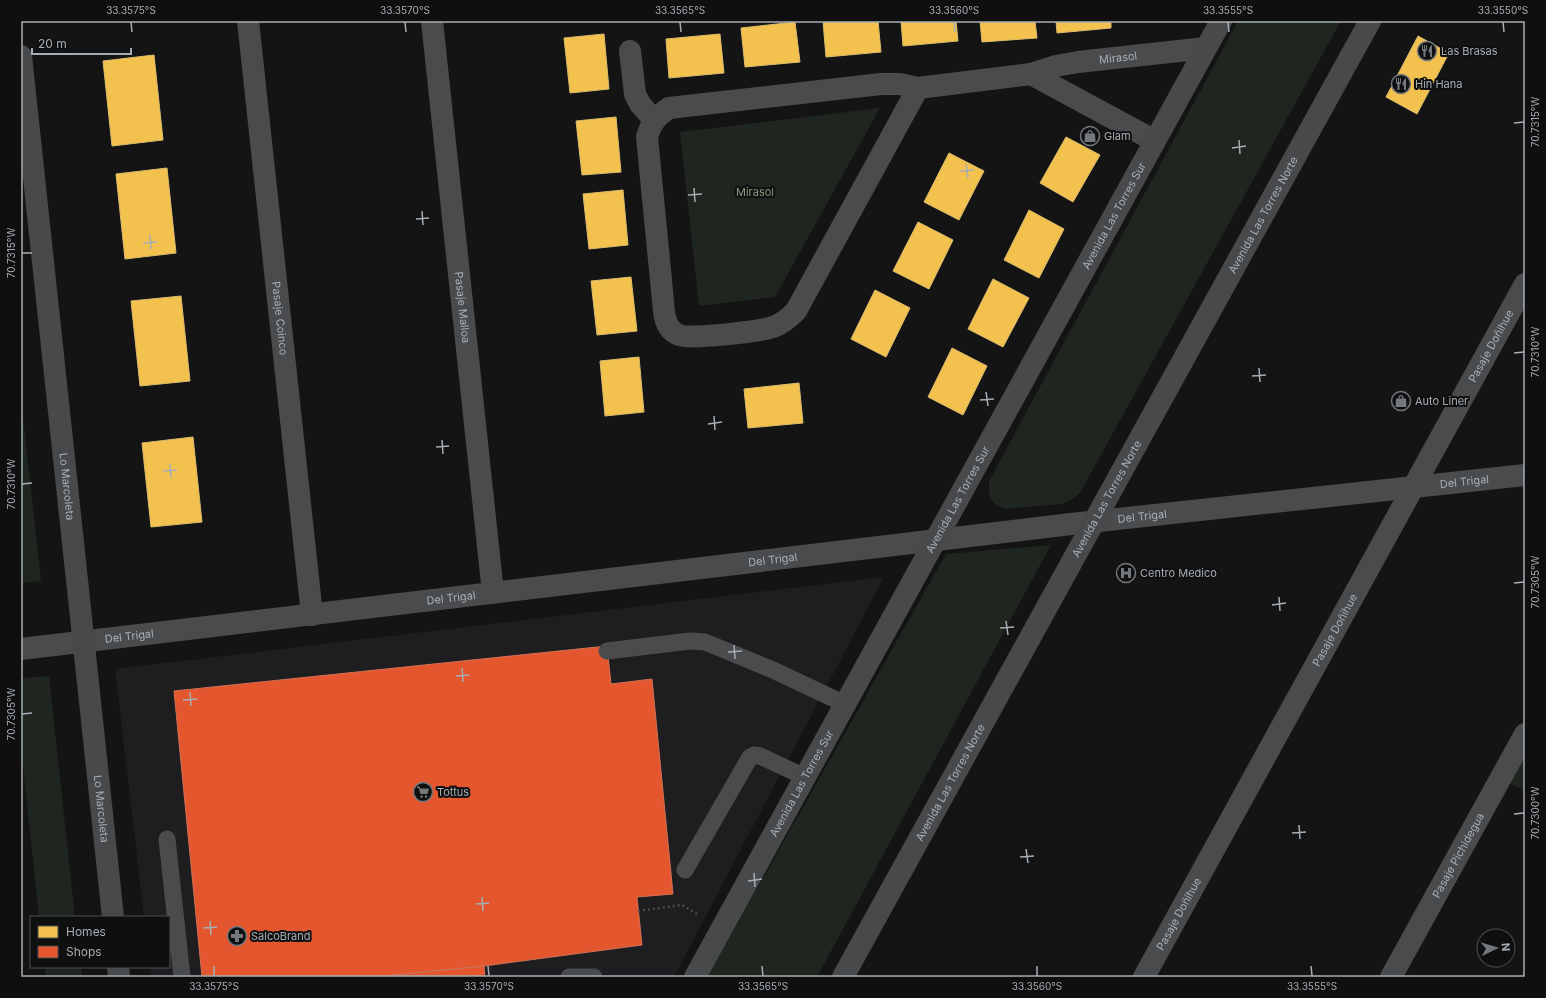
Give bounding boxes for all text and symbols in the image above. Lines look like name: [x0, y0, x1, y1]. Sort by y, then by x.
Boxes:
text: 33.3575°S: [106, 4, 156, 16]
text: 33.3570°S: [380, 4, 430, 16]
text: 33.3565°S: [655, 4, 705, 16]
text: 33.3560°S: [929, 4, 979, 16]
text: 33.3555°S: [1203, 4, 1253, 16]
text: 33.3550°S: [1478, 4, 1528, 16]
scale bar: [32, 30, 131, 56]
text: 20 m: [38, 36, 67, 51]
restaurant icon: Las Brasas: [1416, 40, 1438, 62]
place label: Las Brasas: [1441, 44, 1498, 58]
street label: Mirasol: [1098, 49, 1138, 67]
restaurant icon: Hin Hana: [1390, 73, 1412, 95]
place label: Hin Hana: [1415, 77, 1462, 91]
text: 70.7315°W: [1529, 97, 1541, 147]
shop icon: Glam: [1079, 125, 1101, 147]
place label: Glam: [1104, 129, 1131, 143]
street label: Avenida Las Torres Norte: [1225, 154, 1301, 276]
street label: Avenida Las Torres Sur: [1079, 160, 1149, 272]
park label: Mirasol: [736, 185, 774, 199]
text: 70.7315°W: [5, 228, 17, 278]
street label: Pasaje Malloa: [452, 271, 473, 344]
street label: Pasaje Coinco: [269, 281, 291, 356]
street label: Pasaje Doñihue: [1465, 307, 1516, 385]
text: 70.7310°W: [1529, 326, 1541, 377]
shop icon: Auto Liner: [1390, 390, 1412, 412]
place label: Auto Liner: [1415, 394, 1468, 408]
street label: Avenida Las Torres Norte: [1069, 438, 1144, 560]
street label: Avenida Las Torres Sur: [923, 444, 993, 555]
street label: Lo Marcoleta: [56, 452, 78, 521]
text: 70.7310°W: [5, 458, 17, 509]
street label: Del Trigal: [1439, 472, 1490, 491]
street label: Del Trigal: [1117, 507, 1167, 526]
street label: Del Trigal: [747, 550, 798, 569]
text: 70.7305°W: [1529, 555, 1541, 608]
hospital icon: Centro Medico: [1115, 562, 1137, 584]
place label: Centro Medico: [1140, 566, 1217, 580]
street label: Del Trigal: [426, 588, 476, 608]
street label: Pasaje Doñihue: [1309, 591, 1360, 669]
street label: Del Trigal: [104, 626, 155, 646]
text: 70.7305°W: [5, 687, 17, 740]
street label: Avenida Las Torres Norte: [912, 722, 988, 844]
street label: Avenida Las Torres Sur: [766, 727, 837, 839]
street label: Lo Marcoleta: [91, 774, 112, 843]
supermarket icon: Tottus: [412, 781, 434, 803]
place label: Tottus: [437, 785, 469, 799]
text: 70.7300°W: [1529, 786, 1541, 840]
street label: Pasaje Pichidegua: [1429, 810, 1487, 900]
street label: Pasaje Doñihue: [1153, 875, 1204, 953]
legend: [30, 916, 170, 968]
text: Homes: [66, 924, 106, 939]
pharmacy icon: SalcoBrand: [226, 925, 248, 947]
north arrow: [1476, 928, 1516, 968]
place label: SalcoBrand: [251, 929, 311, 943]
text: N: [1499, 942, 1513, 952]
text: Shops: [66, 944, 102, 959]
text: 33.3575°S: [189, 980, 239, 992]
text: 33.3570°S: [464, 980, 514, 992]
text: 33.3565°S: [738, 980, 788, 992]
text: 33.3560°S: [1012, 980, 1062, 992]
text: 33.3555°S: [1287, 980, 1337, 992]

